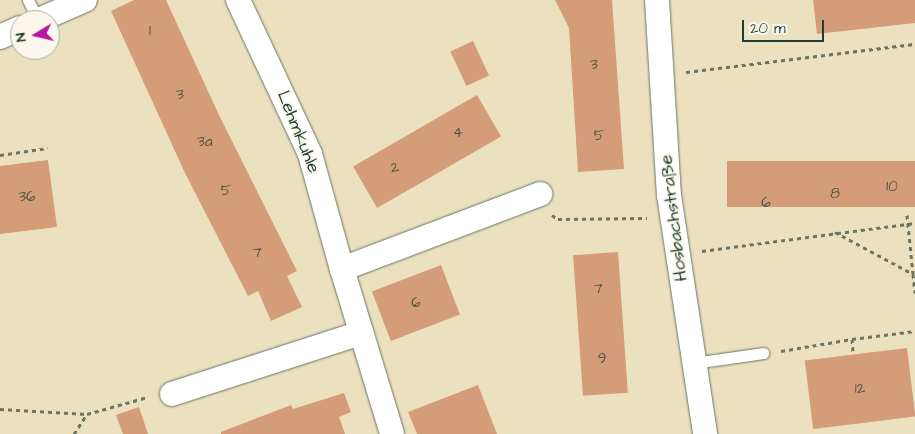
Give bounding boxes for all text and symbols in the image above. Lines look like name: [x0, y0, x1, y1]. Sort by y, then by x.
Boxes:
north arrow: [10, 10, 60, 60]
scale bar: [745, 10, 828, 42]
text: 20 m: [750, 18, 786, 39]
house number: 1: [149, 22, 151, 40]
text: N: [11, 31, 32, 43]
house number: 3: [590, 56, 598, 74]
house number: 3: [176, 86, 184, 104]
street label: Lehmkuhle: [272, 88, 324, 176]
house number: 4: [453, 124, 463, 142]
house number: 5: [594, 127, 604, 145]
house number: 3a: [197, 133, 213, 151]
street label: Hosbachstraße: [656, 153, 692, 283]
house number: 2: [391, 159, 399, 177]
house number: 10: [886, 178, 898, 196]
house number: 5: [221, 182, 231, 200]
house number: 8: [830, 185, 840, 203]
house number: 36: [18, 188, 36, 206]
house number: 6: [761, 194, 771, 212]
house number: 7: [252, 244, 262, 262]
house number: 7: [593, 280, 603, 298]
house number: 6: [411, 294, 421, 312]
house number: 9: [598, 350, 606, 368]
house number: 12: [855, 380, 865, 398]

